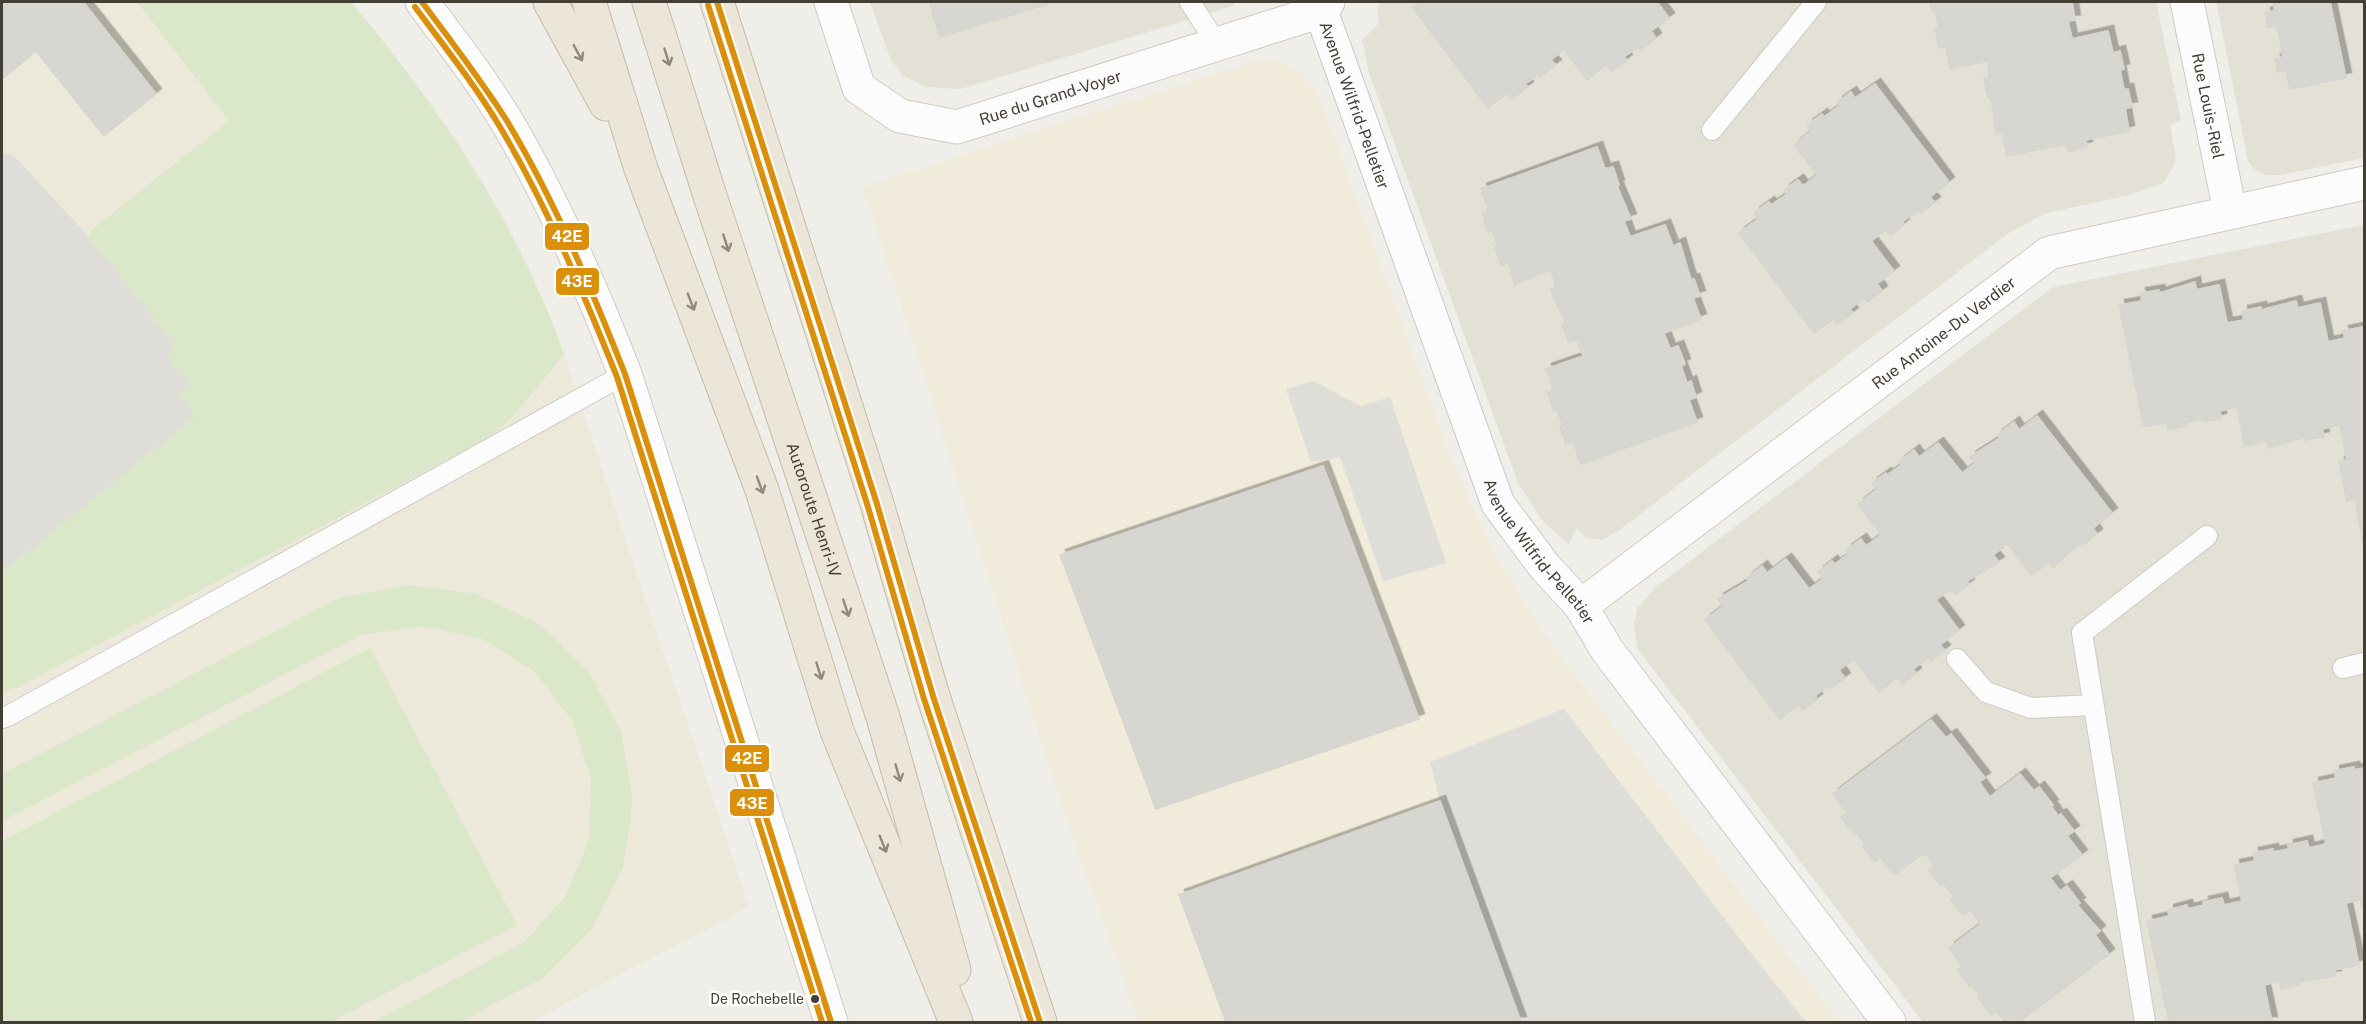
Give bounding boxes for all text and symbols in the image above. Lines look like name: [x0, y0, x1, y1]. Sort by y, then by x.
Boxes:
street label: Avenue Wilfrid-Pelletier: [1316, 19, 1394, 192]
one-way arrow: [572, 44, 584, 61]
one-way arrow: [662, 47, 673, 66]
street label: Rue Louis-Riel: [2188, 51, 2229, 161]
street label: Rue du Grand-Voyer: [977, 66, 1124, 129]
line badge: 42E: [544, 222, 590, 251]
text: 42E: [552, 227, 582, 246]
one-way arrow: [721, 233, 732, 252]
line badge: 43E: [555, 267, 600, 296]
text: 43E: [561, 272, 593, 291]
street label: Rue Antoine-Du Verdier: [1868, 272, 2019, 393]
one-way arrow: [687, 292, 698, 311]
street label: Autoroute Henri-IV: [783, 440, 846, 580]
one-way arrow: [755, 475, 766, 494]
street label: Avenue Wilfrid-Pelletier: [1480, 476, 1599, 627]
one-way arrow: [842, 598, 853, 617]
one-way arrow: [814, 661, 825, 680]
line badge: 42E: [724, 744, 770, 773]
text: 42E: [732, 749, 762, 768]
one-way arrow: [893, 763, 905, 782]
line badge: 43E: [729, 788, 775, 817]
text: 43E: [736, 794, 768, 813]
one-way arrow: [878, 834, 889, 853]
place label: De Rochebelle: [710, 991, 804, 1007]
marker: De Rochebelle: [809, 993, 821, 1005]

